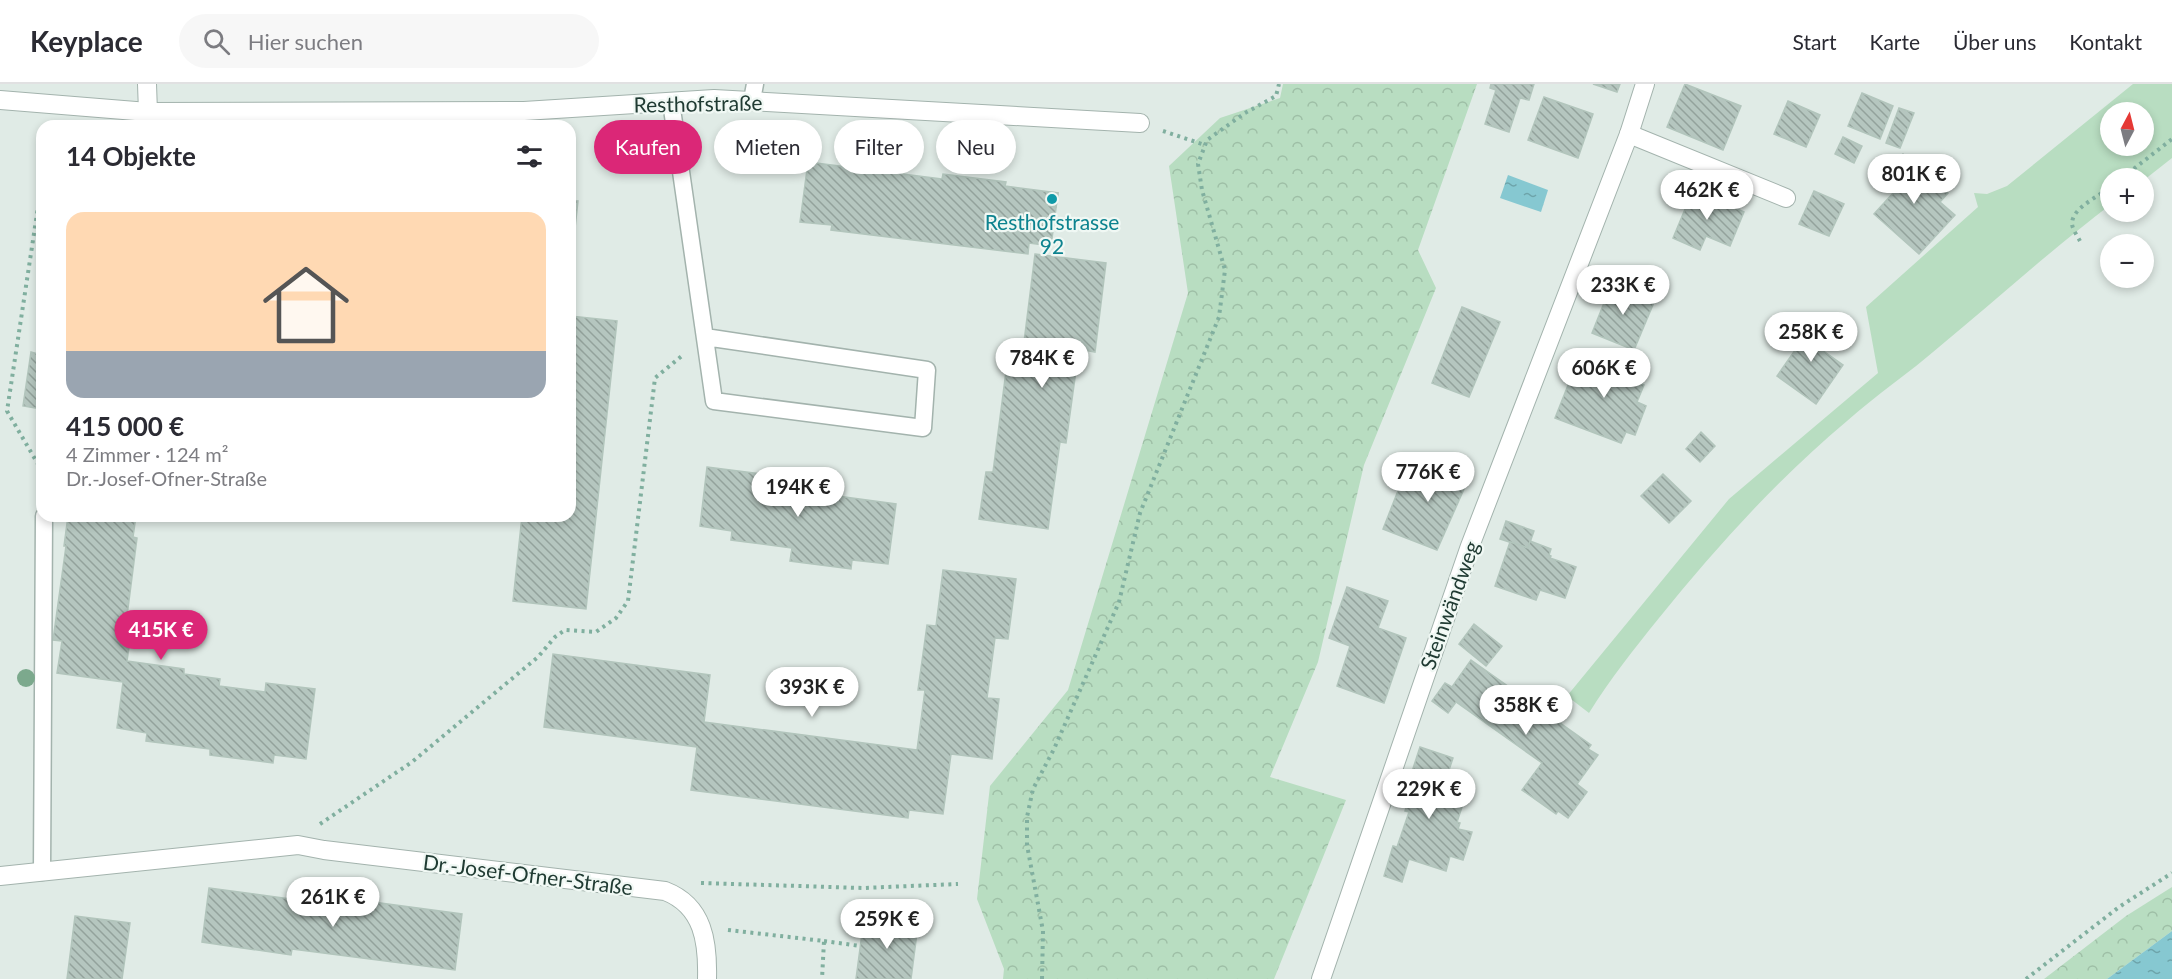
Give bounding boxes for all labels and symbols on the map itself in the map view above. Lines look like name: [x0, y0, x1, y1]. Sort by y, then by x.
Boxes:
street label: Resthofstraße: [633, 89, 763, 117]
north arrow: [2100, 102, 2154, 156]
pin: 801K €: [1865, 154, 1963, 205]
pin: 462K €: [1658, 170, 1756, 221]
marker: Resthofstrasse 92: [1045, 192, 1059, 206]
place label: Resthofstrasse 92: [985, 209, 1119, 258]
pin: 233K €: [1574, 265, 1672, 316]
pin: 258K €: [1762, 312, 1860, 363]
pin: 784K €: [993, 338, 1091, 389]
pin: 606K €: [1555, 348, 1653, 399]
pin: 776K €: [1379, 452, 1477, 503]
pin: 194K €: [749, 467, 847, 518]
street label: Steinwändweg: [1414, 537, 1484, 673]
pin: 415K €: [112, 610, 210, 661]
pin: 393K €: [763, 667, 861, 718]
pin: 358K €: [1477, 685, 1575, 736]
pin: 229K €: [1380, 769, 1478, 820]
street label: Dr.-Josef-Ofner-Straße: [422, 849, 634, 899]
pin: 261K €: [284, 877, 382, 928]
pin: 259K €: [838, 899, 936, 950]

